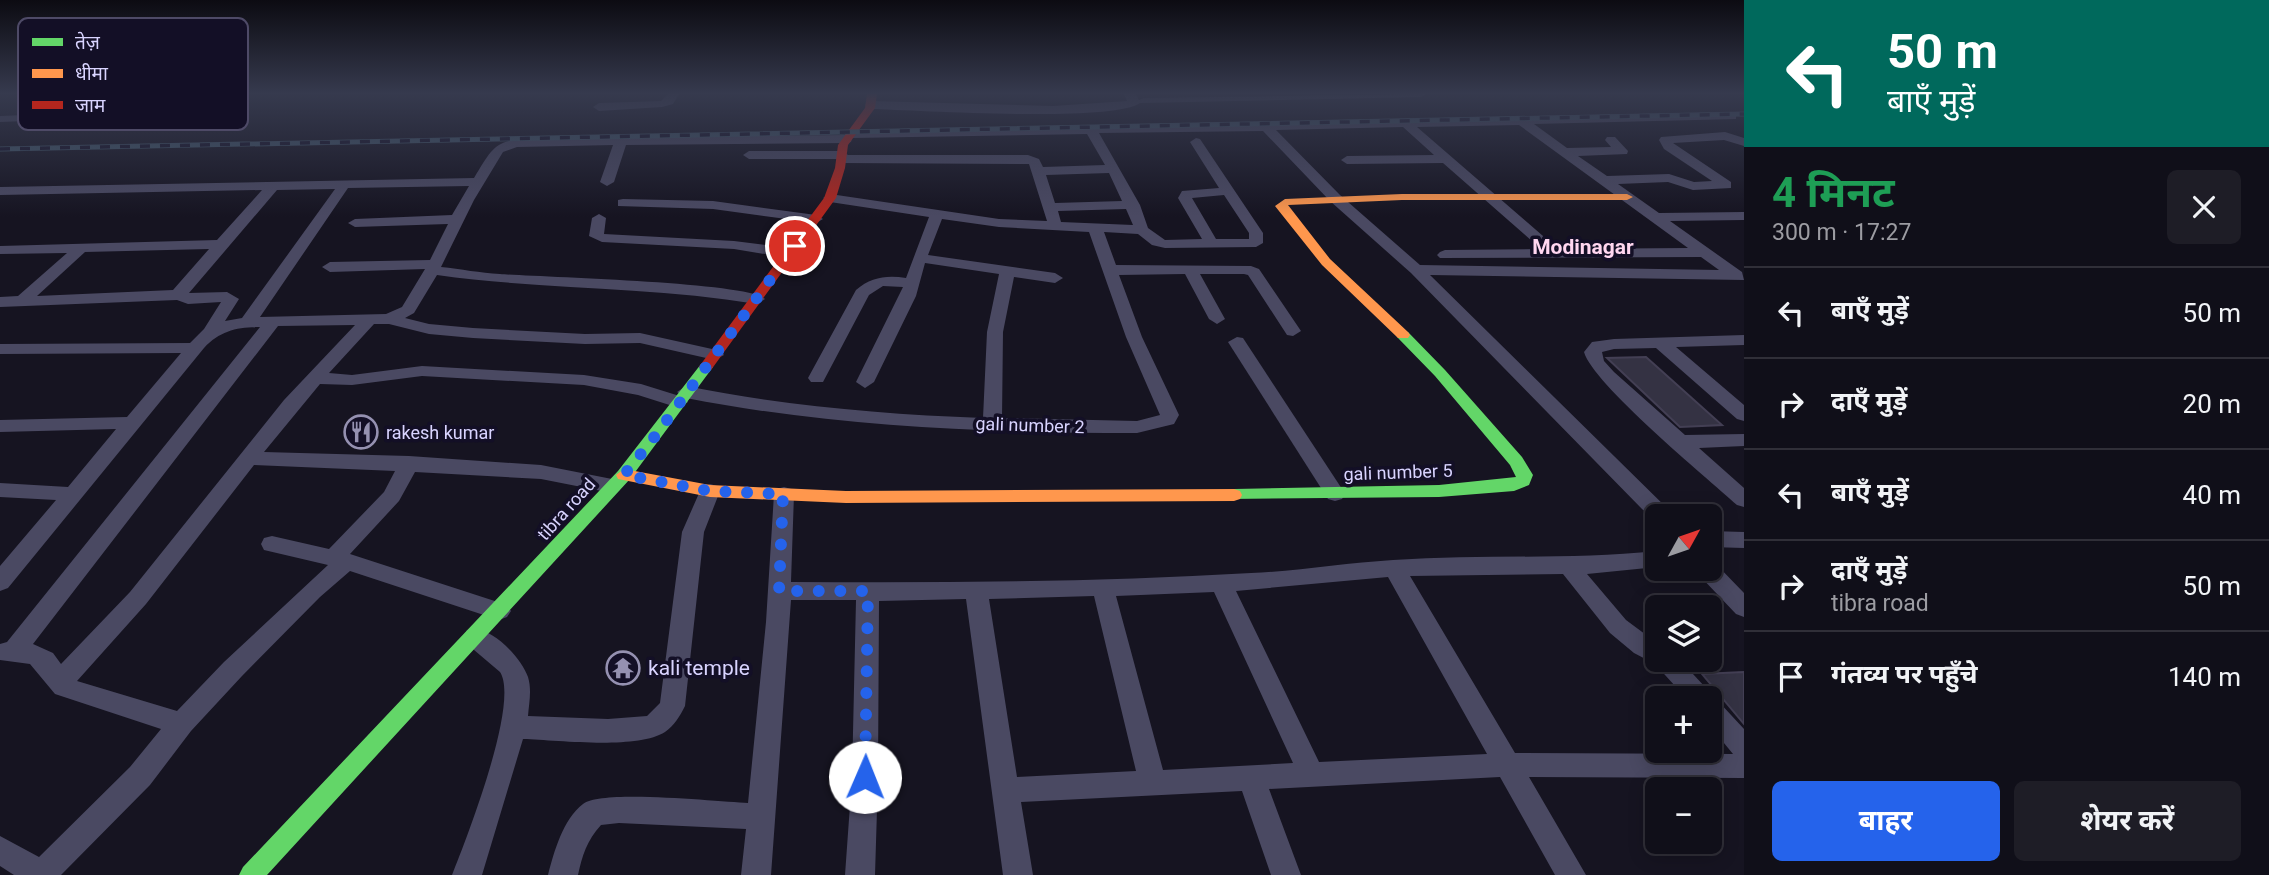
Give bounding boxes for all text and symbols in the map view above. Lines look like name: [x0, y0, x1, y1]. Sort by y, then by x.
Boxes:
legend: [18, 18, 248, 130]
text: 50 m: [1887, 23, 1998, 80]
icon: left: [1772, 28, 1863, 119]
text: तेज़: [75, 31, 101, 54]
text: धीमा: [75, 62, 109, 85]
text: बाएँ मुड़ें: [1887, 82, 1975, 120]
text: जाम: [75, 94, 106, 117]
text: 4 मिनट: [1772, 168, 1895, 217]
button: close: [2167, 170, 2241, 244]
pin: [765, 216, 825, 276]
text: 300 m · 17:27: [1772, 219, 1911, 246]
icon: arrive: [776, 227, 814, 265]
district label: Modinagar: [1532, 235, 1634, 259]
icon: left: [1772, 294, 1810, 332]
text: बाएँ मुड़ें: [1831, 295, 1909, 325]
text: 50 m: [2183, 298, 2241, 328]
icon: right: [1772, 385, 1810, 423]
text: दाएँ मुड़ें: [1831, 386, 1907, 416]
text: 20 m: [2183, 389, 2241, 419]
restaurant icon: rakesh kumar: [342, 413, 380, 451]
street label: gali number 2: [975, 413, 1085, 437]
place label: rakesh kumar: [386, 422, 494, 443]
street label: gali number 5: [1343, 460, 1453, 484]
street label: tibra road: [533, 474, 599, 544]
icon: left: [1772, 476, 1810, 514]
text: बाएँ मुड़ें: [1831, 477, 1909, 507]
text: 40 m: [2183, 480, 2241, 510]
north arrow: [1645, 504, 1722, 581]
map controls: [1645, 504, 1722, 854]
text: दाएँ मुड़ें: [1831, 555, 1907, 585]
icon: right: [1772, 567, 1810, 605]
text: 50 m: [2183, 571, 2241, 601]
text: tibra road: [1831, 590, 1929, 617]
button: layers: [1645, 595, 1722, 672]
temple icon: kali temple: [604, 649, 642, 687]
place label: kali temple: [648, 656, 750, 680]
icon: arrive: [1772, 658, 1810, 696]
text: गंतव्य पर पहुँचे: [1831, 659, 1978, 689]
text: 140 m: [2168, 662, 2241, 692]
button: +: [1645, 686, 1722, 763]
position arrow: [828, 740, 902, 814]
button: −: [1645, 777, 1722, 854]
button: बाहर: [1772, 781, 2000, 861]
button: शेयर करें: [2014, 781, 2241, 861]

